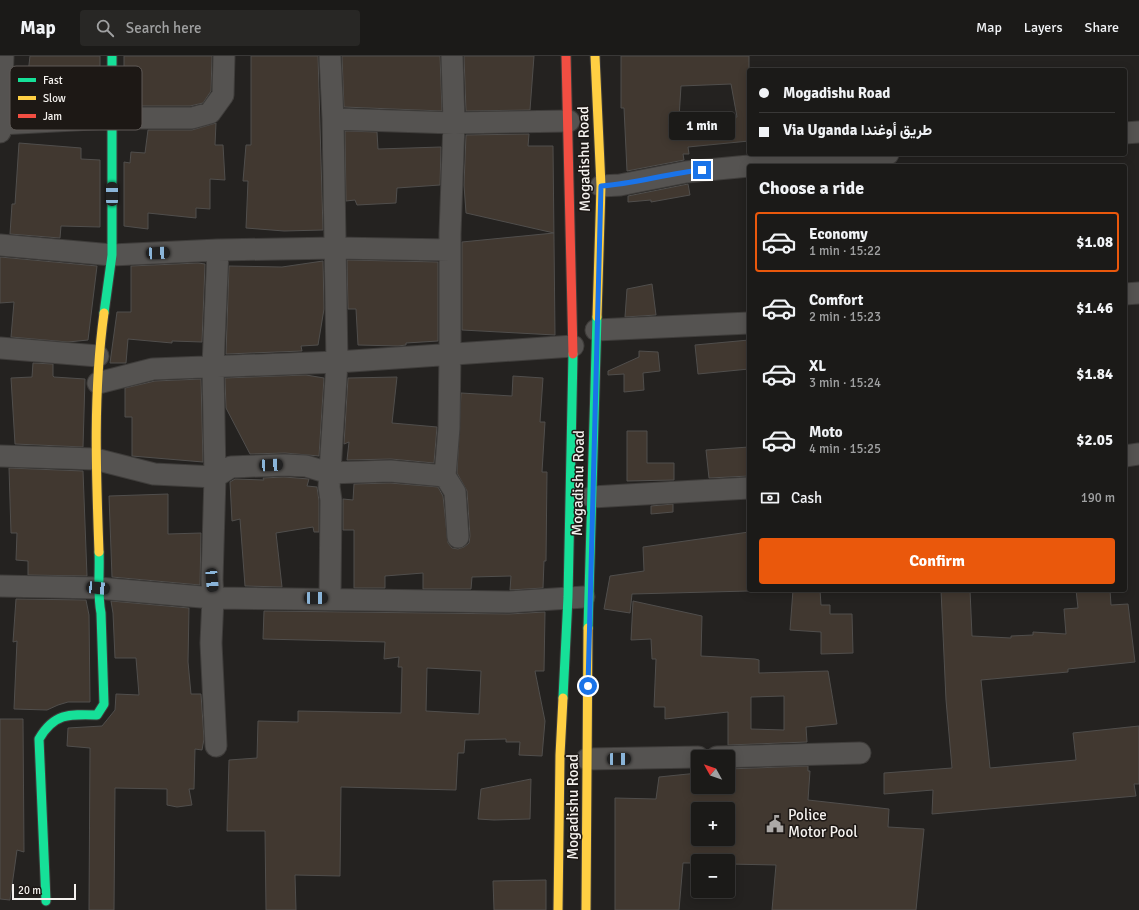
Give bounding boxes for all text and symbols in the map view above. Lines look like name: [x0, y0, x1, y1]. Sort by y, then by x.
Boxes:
search box: [80, 10, 360, 46]
text: Map: [20, 16, 56, 40]
icon: search: [94, 17, 116, 39]
text: Search here: [126, 19, 201, 37]
text: Map: [976, 19, 1002, 36]
text: Layers: [1024, 19, 1063, 36]
text: Share: [1085, 19, 1119, 36]
legend: [10, 66, 142, 130]
text: Fast: [43, 74, 63, 87]
text: Mogadishu Road: [783, 84, 890, 102]
text: Slow: [43, 92, 66, 105]
street label: Mogadishu Road: [574, 106, 594, 212]
text: Jam: [43, 110, 62, 123]
callout: 1 min: [669, 112, 735, 140]
text: 1 min: [686, 118, 718, 134]
text: Via Uganda طريق أوغندا: [783, 121, 932, 139]
route end: [693, 161, 711, 179]
text: Choose a ride: [759, 177, 864, 199]
car: [106, 182, 118, 206]
icon: car: [761, 224, 797, 260]
text: Economy: [809, 225, 868, 243]
text: $1.08: [1076, 233, 1113, 251]
text: 1 min · 15:22: [809, 243, 881, 259]
car: [146, 246, 170, 260]
icon: car: [761, 290, 797, 326]
text: Comfort: [809, 291, 863, 309]
text: $1.46: [1076, 299, 1113, 317]
text: 2 min · 15:23: [809, 309, 881, 325]
icon: car: [761, 356, 797, 392]
text: XL: [809, 357, 826, 375]
text: $1.84: [1076, 365, 1113, 383]
text: 3 min · 15:24: [809, 375, 881, 391]
icon: car: [761, 422, 797, 458]
text: Moto: [809, 423, 843, 441]
street label: Mogadishu Road: [568, 430, 588, 536]
text: $2.05: [1076, 431, 1113, 449]
text: 4 min · 15:25: [809, 441, 881, 457]
car: [259, 458, 283, 472]
icon: cash: [759, 487, 781, 509]
text: Cash: [791, 489, 822, 507]
text: 190 m: [1081, 490, 1115, 506]
button: Confirm: [759, 538, 1115, 584]
car: [205, 568, 219, 592]
car: [85, 581, 111, 595]
car: [304, 592, 328, 604]
route start: [579, 677, 597, 695]
north arrow: [691, 750, 735, 794]
map controls: [691, 750, 735, 898]
car: [607, 753, 631, 765]
street label: Mogadishu Road: [564, 754, 582, 860]
button: +: [691, 802, 735, 846]
place label: Police Motor Pool: [788, 806, 858, 841]
public building icon: Police Motor Pool: [765, 814, 785, 834]
button: −: [691, 854, 735, 898]
scale bar: [12, 882, 76, 901]
text: 20 m: [18, 884, 41, 897]

